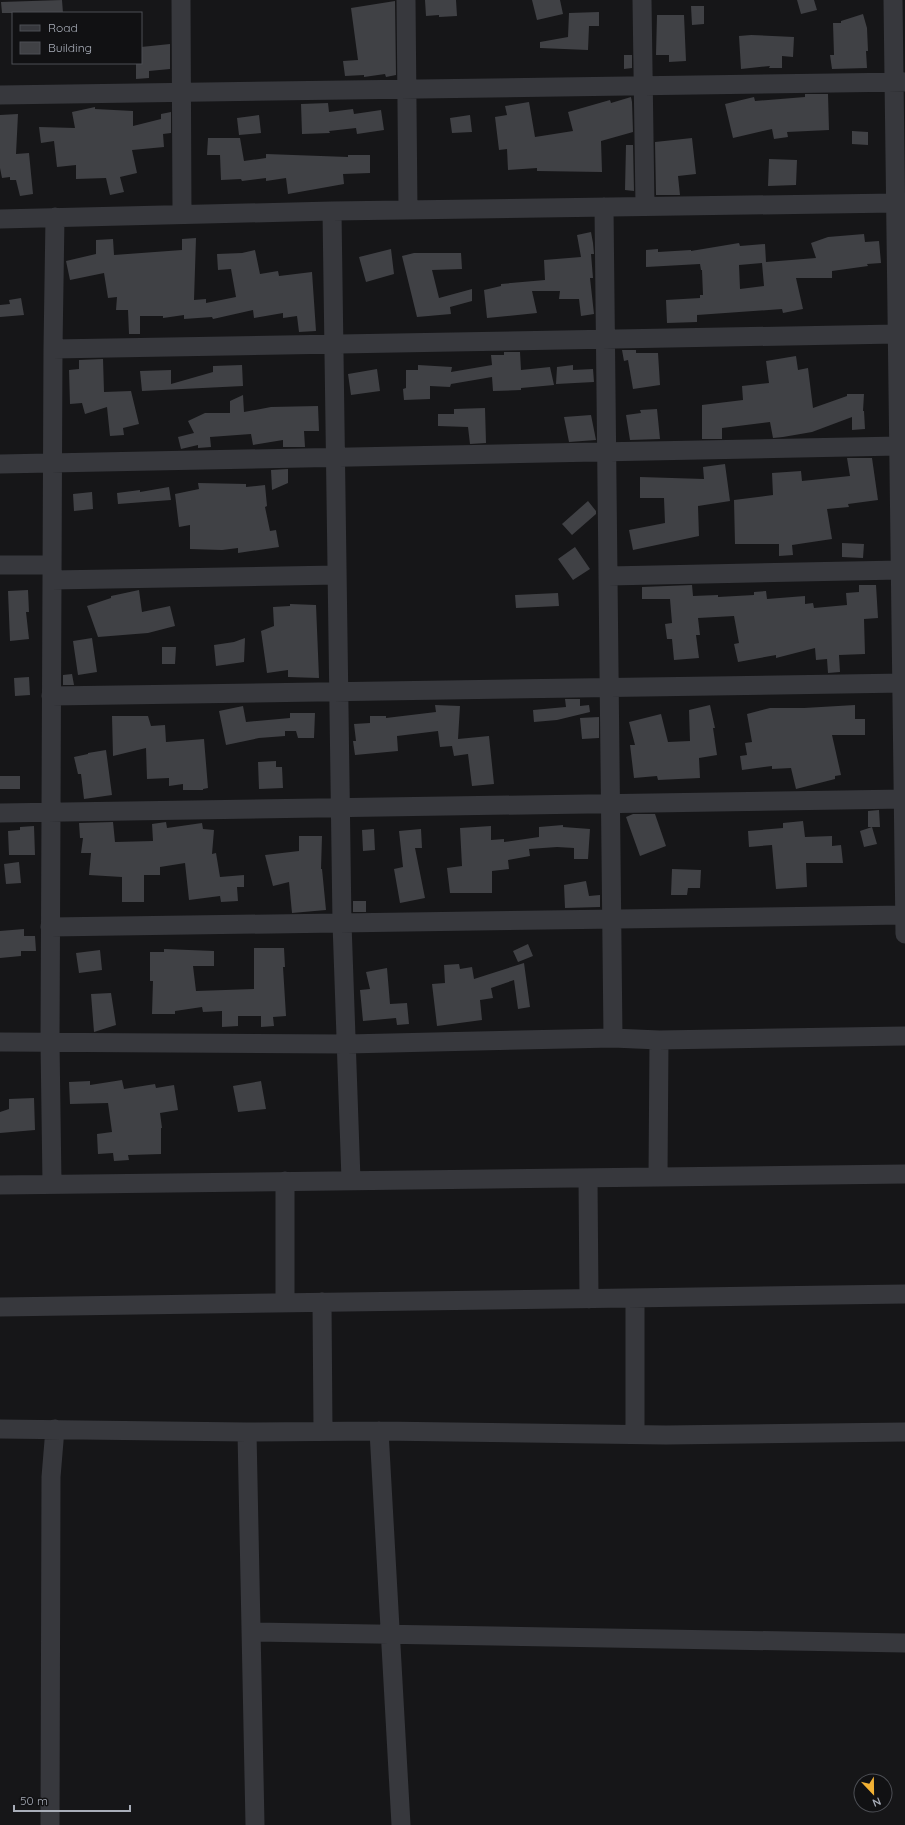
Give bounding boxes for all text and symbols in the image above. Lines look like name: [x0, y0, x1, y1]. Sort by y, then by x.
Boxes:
legend: [12, 12, 142, 64]
text: Road: [48, 20, 78, 35]
text: Building: [48, 40, 92, 55]
north arrow: [853, 1773, 893, 1813]
scale bar: [14, 1787, 130, 1813]
text: 50 m: [20, 1793, 48, 1808]
text: N: [870, 1794, 883, 1810]

